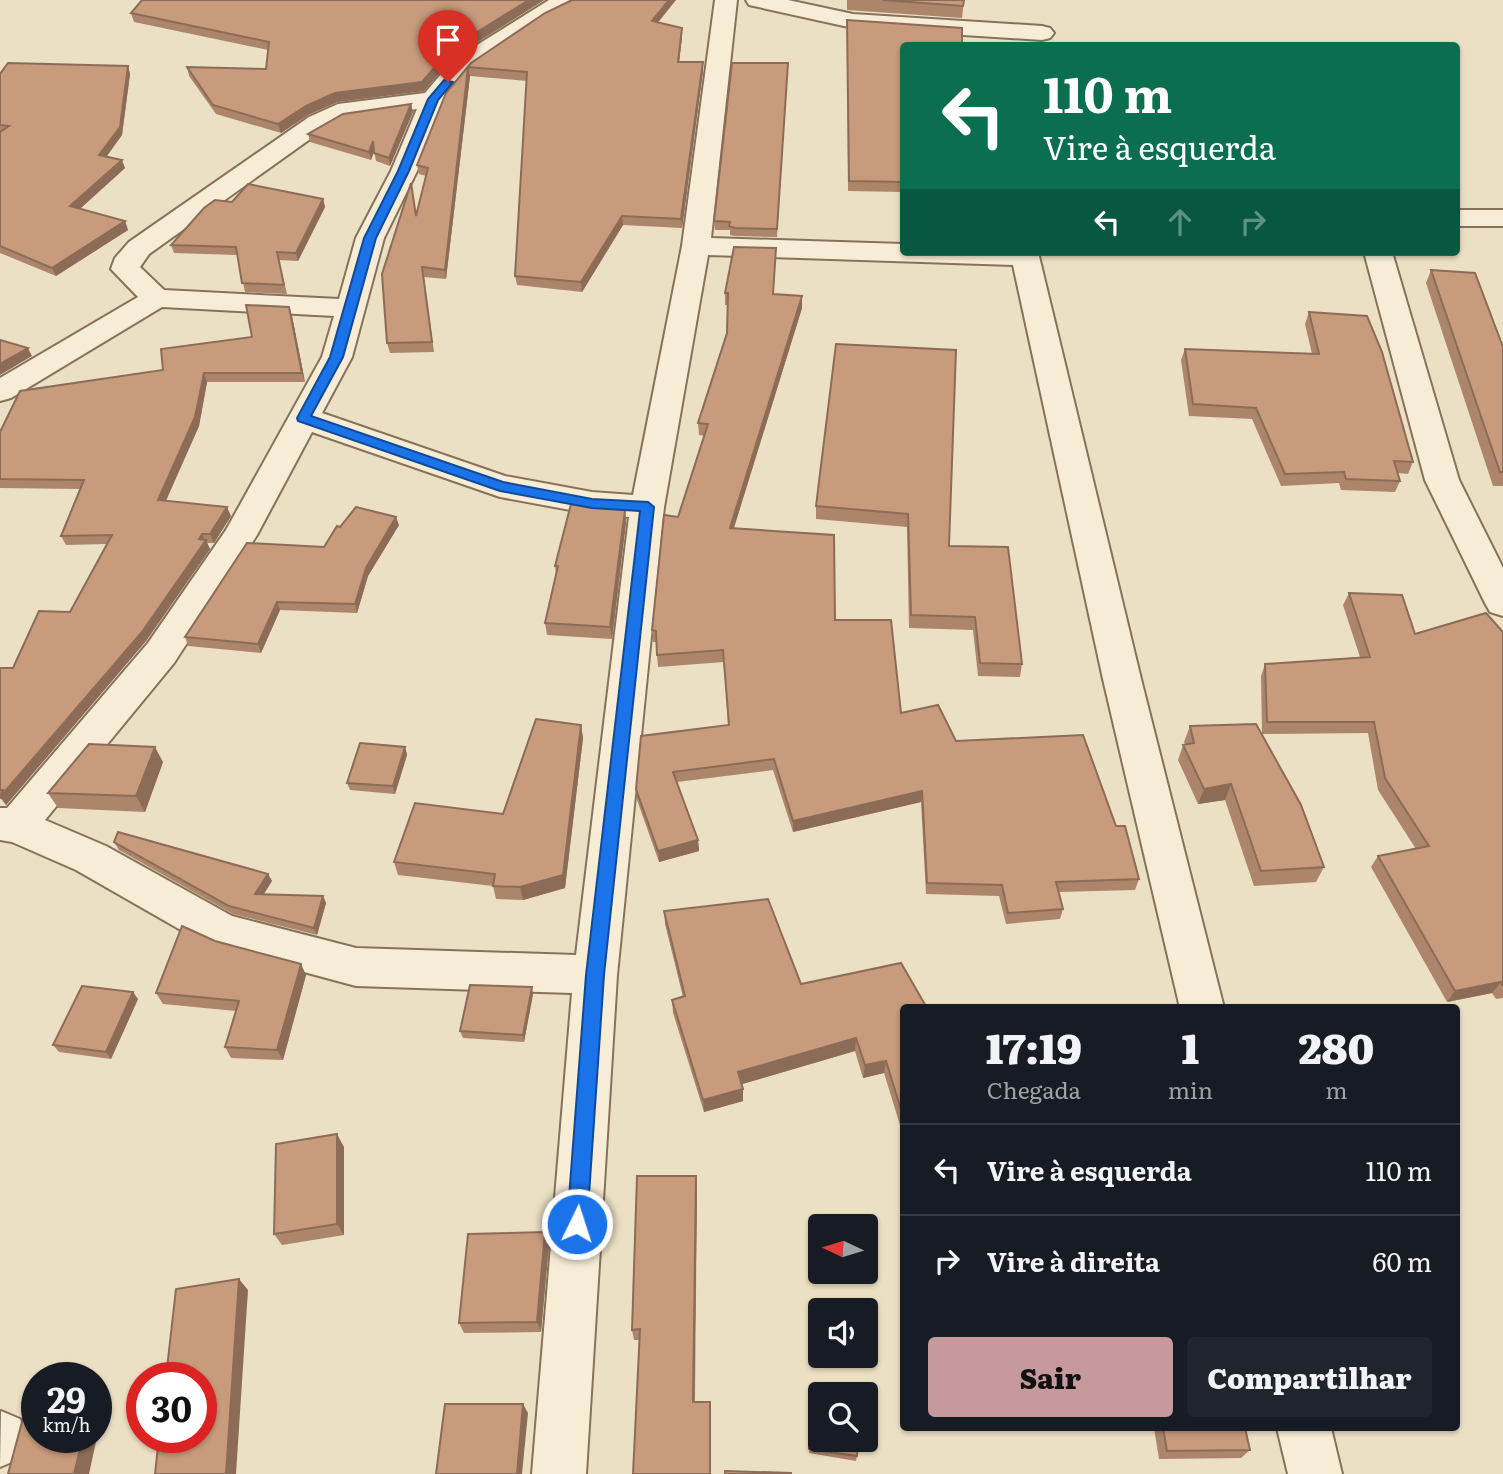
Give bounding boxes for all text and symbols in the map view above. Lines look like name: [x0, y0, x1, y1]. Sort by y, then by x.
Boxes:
pin: [418, 10, 478, 82]
icon: arrive: [429, 21, 467, 59]
text: 110 m: [1043, 55, 1172, 128]
icon: left: [928, 70, 1019, 161]
text: Vire à esquerda: [1043, 122, 1276, 170]
icon: left: [1088, 203, 1126, 241]
icon: ahead: [1161, 203, 1199, 241]
icon: right: [1234, 203, 1272, 241]
text: 17:19: [986, 1015, 1082, 1077]
text: 1: [1181, 1015, 1199, 1077]
text: 280: [1299, 1015, 1374, 1077]
text: Chegada: [987, 1072, 1081, 1106]
text: min: [1168, 1072, 1213, 1106]
text: m: [1325, 1072, 1348, 1106]
text: Vire à esquerda: [987, 1150, 1192, 1189]
text: 110 m: [1365, 1150, 1432, 1189]
icon: left: [928, 1151, 966, 1189]
position arrow: [540, 1187, 614, 1261]
north arrow: [808, 1214, 878, 1284]
map controls: [808, 1214, 878, 1452]
text: Vire à direita: [987, 1241, 1160, 1280]
text: 60 m: [1373, 1241, 1432, 1280]
icon: right: [928, 1242, 966, 1280]
button: sound: [808, 1298, 878, 1368]
button: Sair: [928, 1337, 1173, 1417]
button: Compartilhar: [1187, 1337, 1432, 1417]
speed limit sign: 30: [126, 1362, 217, 1453]
text: 29: [47, 1372, 86, 1424]
button: search: [808, 1382, 878, 1452]
text: km/h: [43, 1411, 90, 1438]

